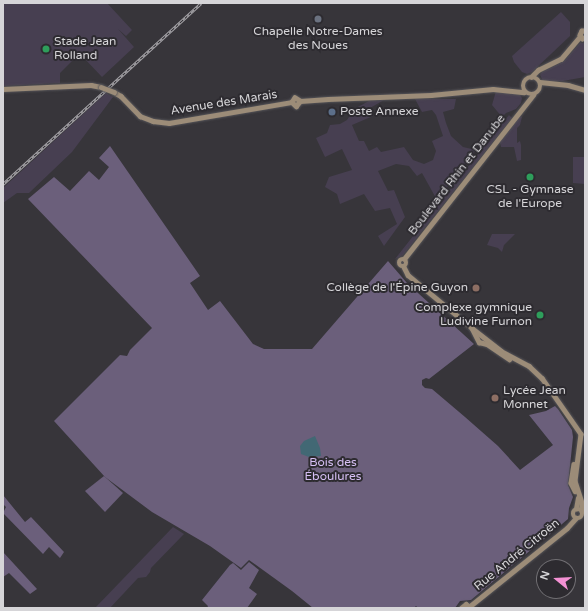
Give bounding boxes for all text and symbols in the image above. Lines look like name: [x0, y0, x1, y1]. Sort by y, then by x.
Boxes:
marker: Chapelle Notre-Dames des Noues: [313, 14, 323, 24]
place label: Chapelle Notre-Dames des Noues: [253, 25, 383, 53]
place label: Stade Jean Rolland: [54, 35, 116, 63]
marker: Stade Jean Rolland: [41, 44, 51, 54]
street label: Avenue des Marais: [170, 87, 278, 119]
place label: Poste Annexe: [340, 105, 419, 119]
marker: Poste Annexe: [327, 107, 337, 117]
street label: Boulevard Rhin et Danube: [405, 112, 509, 238]
marker: CSL - Gymnase de l'Europe: [525, 172, 535, 182]
place label: CSL - Gymnase de l'Europe: [487, 183, 573, 211]
place label: Collège de l'Épine Guyon: [326, 281, 468, 295]
marker: Collège de l'Épine Guyon: [471, 283, 481, 293]
place label: Complexe gymnique Ludivine Furnon: [415, 301, 532, 329]
marker: Complexe gymnique Ludivine Furnon: [535, 310, 545, 320]
place label: Lycée Jean Monnet: [503, 384, 566, 412]
marker: Lycée Jean Monnet: [490, 393, 500, 403]
park label: Bois des Éboulures: [304, 456, 362, 484]
street label: Rue André Citroën: [471, 516, 563, 594]
north arrow: [536, 559, 576, 599]
text: N: [538, 569, 553, 582]

